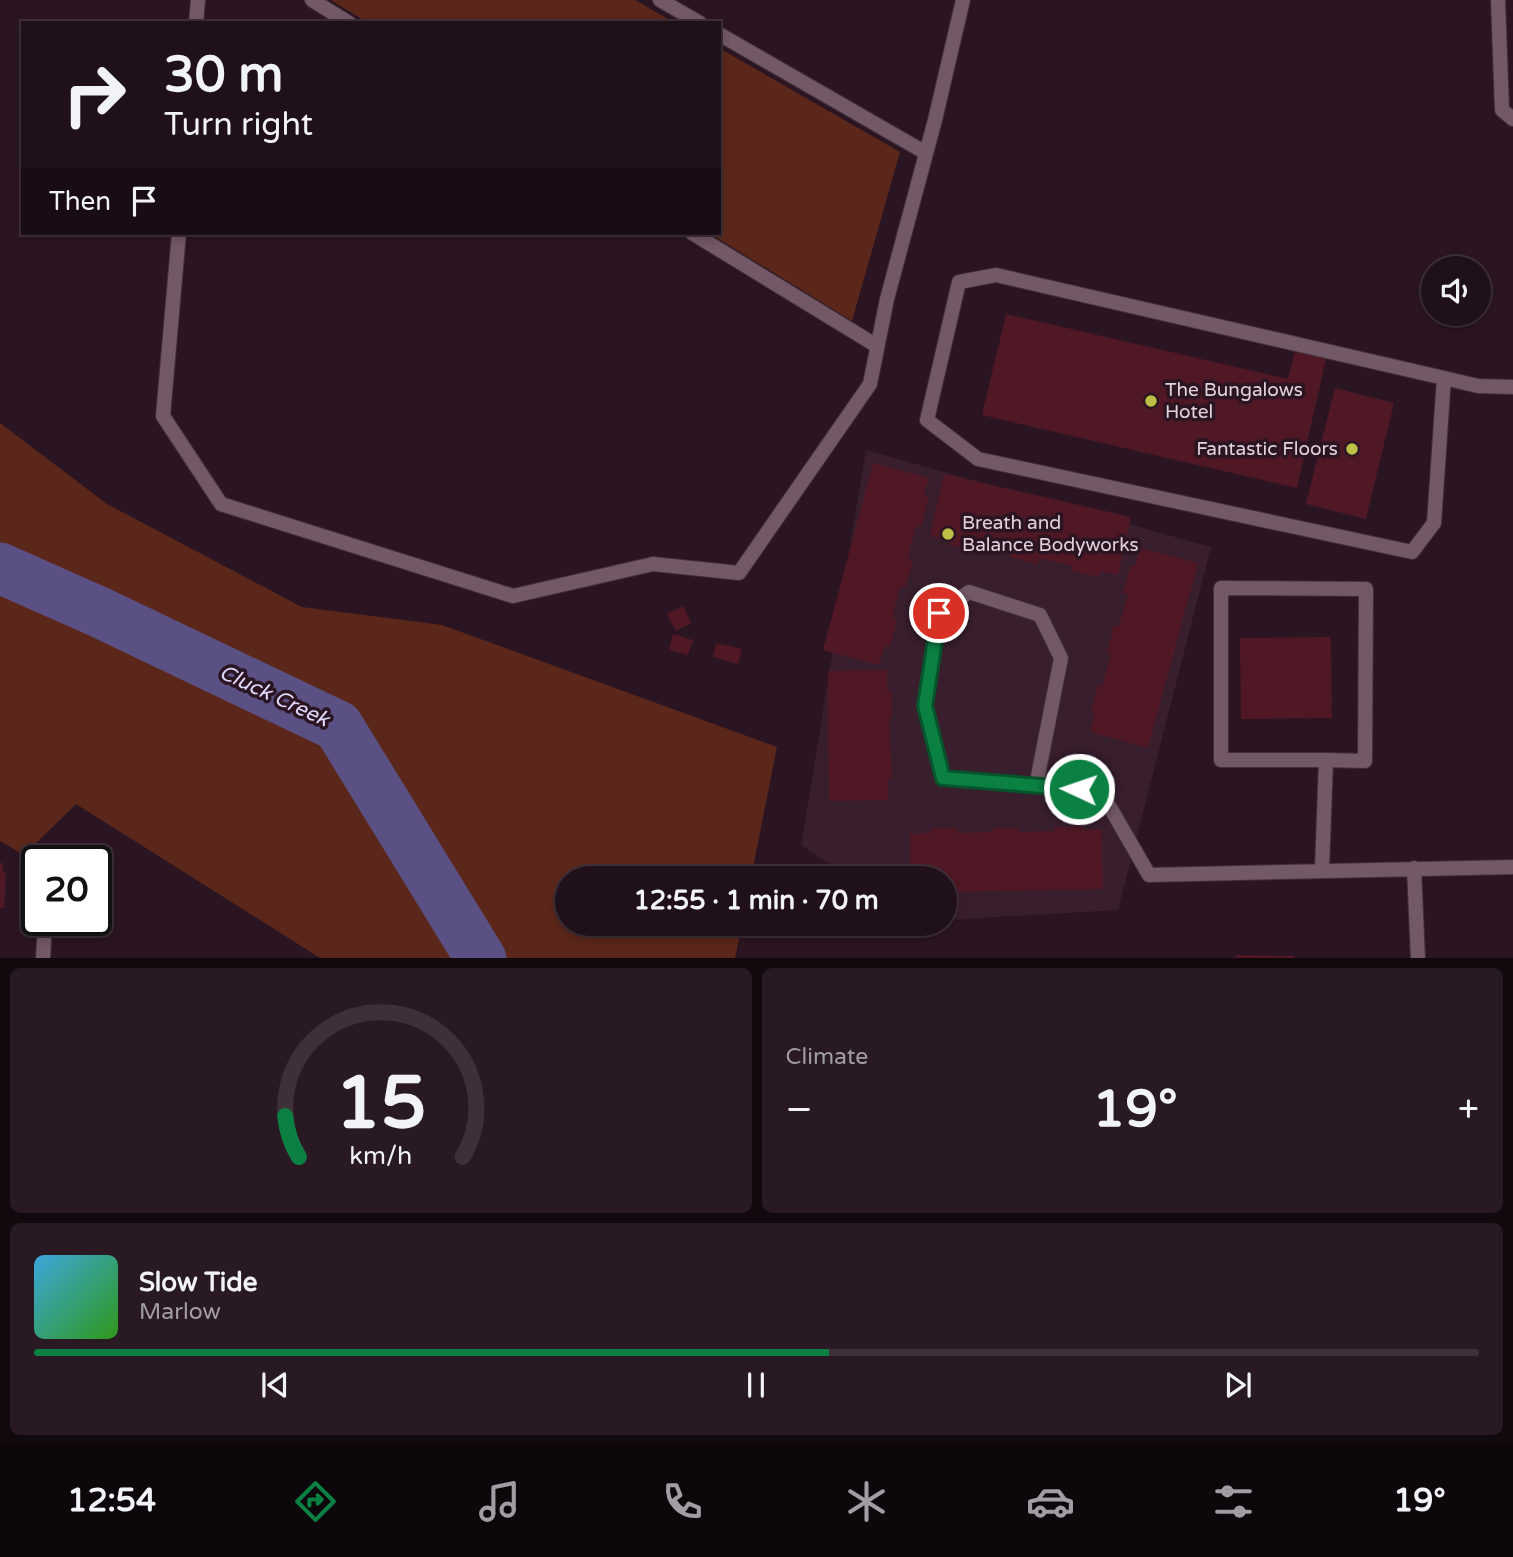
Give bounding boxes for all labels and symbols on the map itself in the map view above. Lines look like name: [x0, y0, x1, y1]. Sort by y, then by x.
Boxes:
place label: The Bungalows Hotel: [1165, 379, 1303, 423]
marker: The Bungalows Hotel: [1143, 393, 1159, 409]
place label: Fantastic Floors: [1196, 438, 1338, 460]
marker: Fantastic Floors: [1344, 441, 1360, 457]
place label: Breath and Balance Bodyworks: [962, 512, 1139, 556]
marker: Breath and Balance Bodyworks: [940, 526, 956, 542]
pin: [909, 583, 969, 643]
water label: Cluck Creek: [215, 660, 334, 733]
position arrow: [1042, 752, 1116, 826]
speed limit sign: 20: [21, 845, 112, 936]

